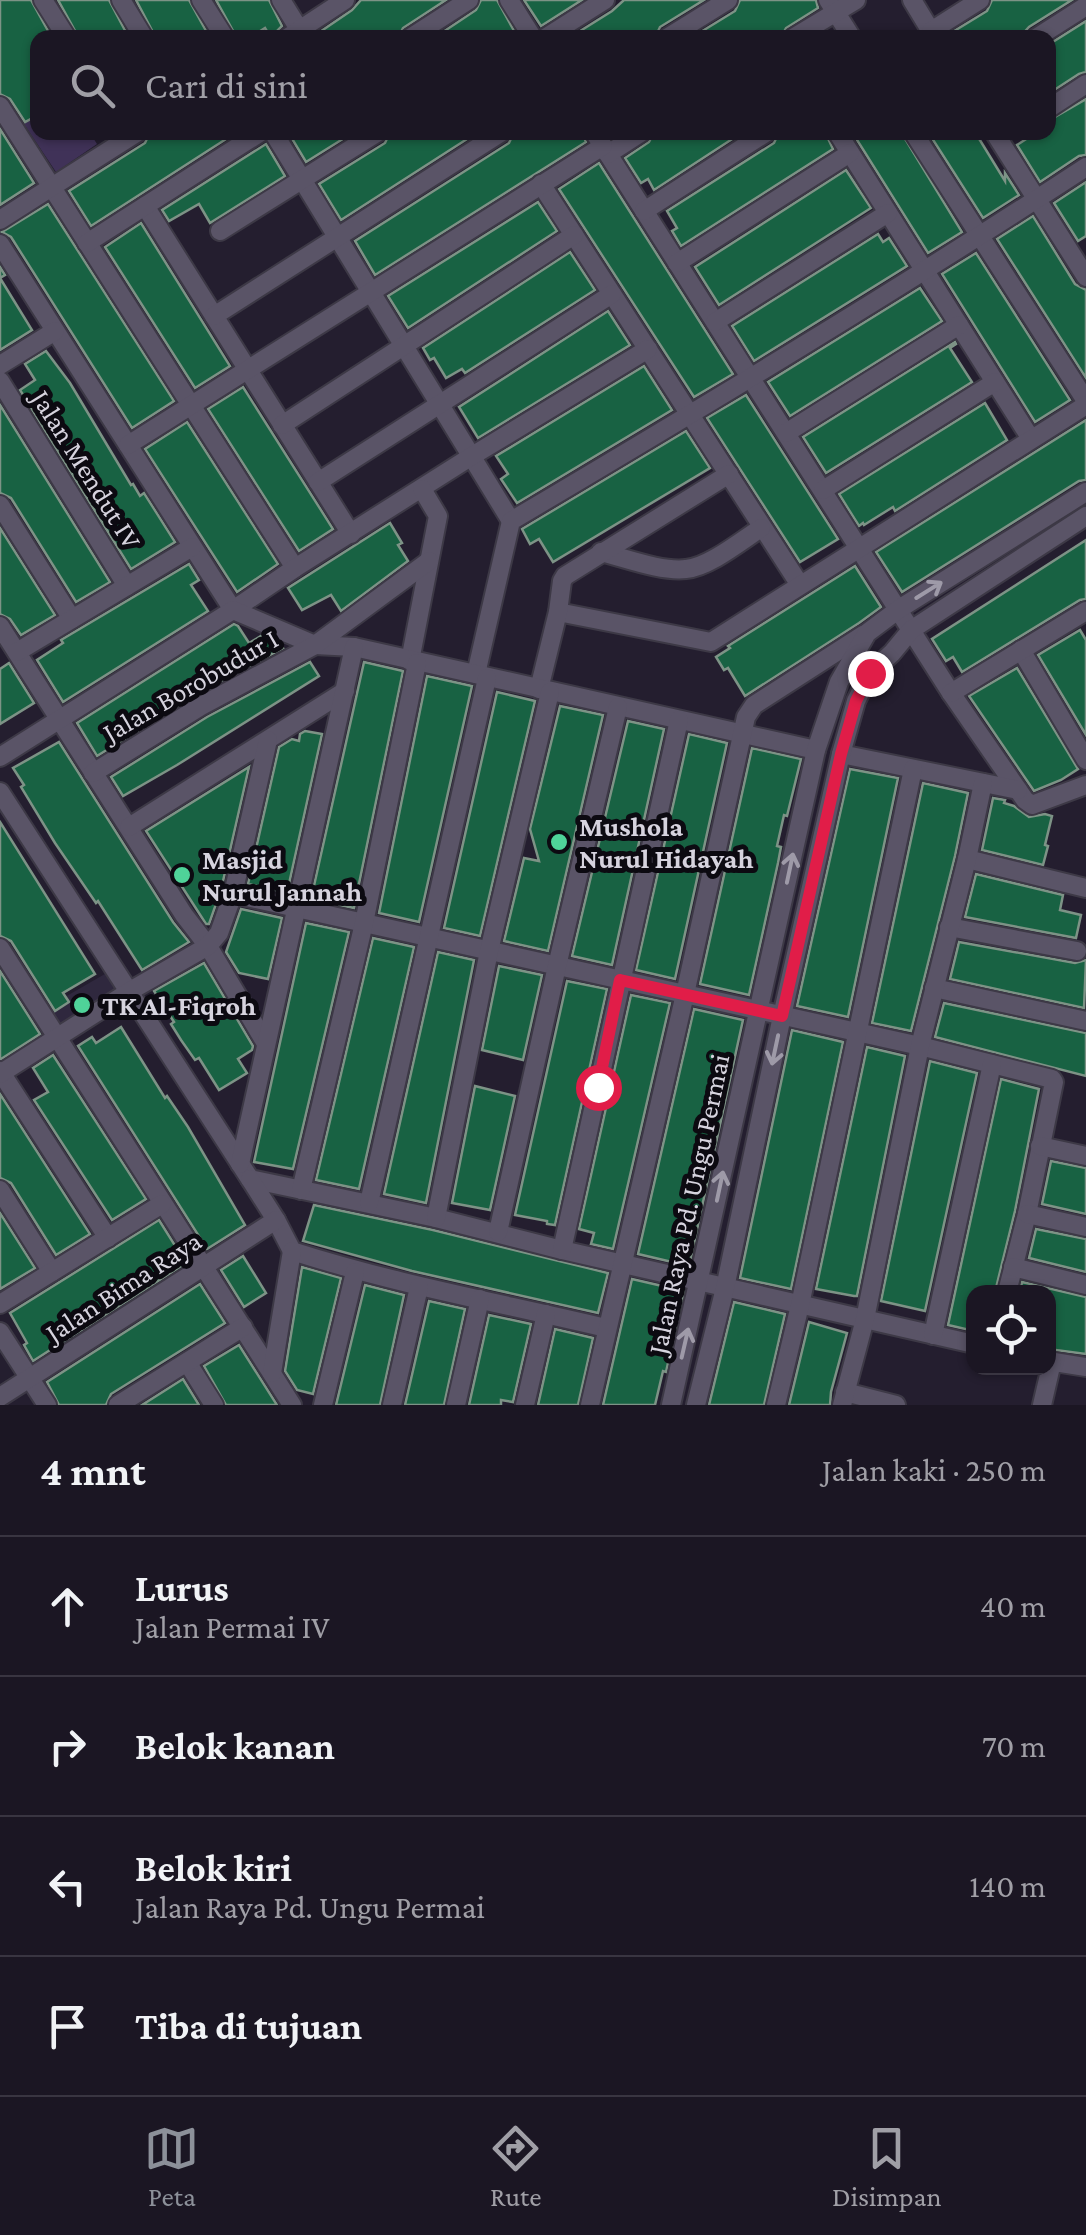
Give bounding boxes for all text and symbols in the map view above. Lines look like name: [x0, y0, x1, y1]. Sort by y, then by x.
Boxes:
search box: [30, 30, 1056, 140]
icon: search: [65, 58, 120, 113]
text: Cari di sini: [145, 64, 308, 106]
street label: Jalan Mendut IV: [24, 382, 148, 554]
one-way arrow: [914, 580, 943, 600]
street label: Jalan Borobudur I: [95, 623, 283, 750]
route end: [848, 651, 894, 697]
place label: Mushola Nurul Hidayah: [579, 811, 754, 874]
marker: Mushola Nurul Hidayah: [548, 831, 570, 853]
place label: Masjid Nurul Jannah: [202, 844, 362, 907]
one-way arrow: [782, 853, 800, 885]
marker: Masjid Nurul Jannah: [171, 864, 193, 886]
place label: TK Al-Fiqroh: [102, 990, 256, 1021]
marker: TK Al-Fiqroh: [71, 994, 93, 1016]
one-way arrow: [764, 1033, 783, 1065]
street label: Jalan Raya Pd. Ungu Permai: [641, 1051, 735, 1360]
route start: [576, 1065, 622, 1111]
one-way arrow: [712, 1171, 731, 1203]
street label: Jalan Bima Raya: [37, 1225, 207, 1350]
map controls: [966, 1285, 1056, 1375]
button: locate: [966, 1285, 1056, 1375]
one-way arrow: [677, 1328, 696, 1360]
text: 4 mnt: [40, 1447, 146, 1494]
text: Jalan kaki · 250 m: [822, 1452, 1046, 1488]
text: Lurus: [135, 1567, 229, 1609]
icon: ahead: [40, 1579, 95, 1634]
text: 40 m: [980, 1588, 1046, 1624]
text: Jalan Permai IV: [135, 1609, 329, 1645]
icon: right: [40, 1719, 95, 1774]
text: Belok kanan: [135, 1725, 335, 1767]
text: 70 m: [982, 1728, 1046, 1764]
text: Belok kiri: [135, 1847, 292, 1889]
icon: left: [40, 1859, 95, 1914]
text: 140 m: [969, 1868, 1046, 1904]
text: Jalan Raya Pd. Ungu Permai: [135, 1889, 485, 1925]
icon: arrive: [40, 1999, 95, 2054]
text: Tiba di tujuan: [135, 2005, 362, 2047]
tab: Peta: [144, 2121, 199, 2212]
tab: Rute: [488, 2121, 543, 2212]
tab: Disimpan: [832, 2121, 942, 2212]

